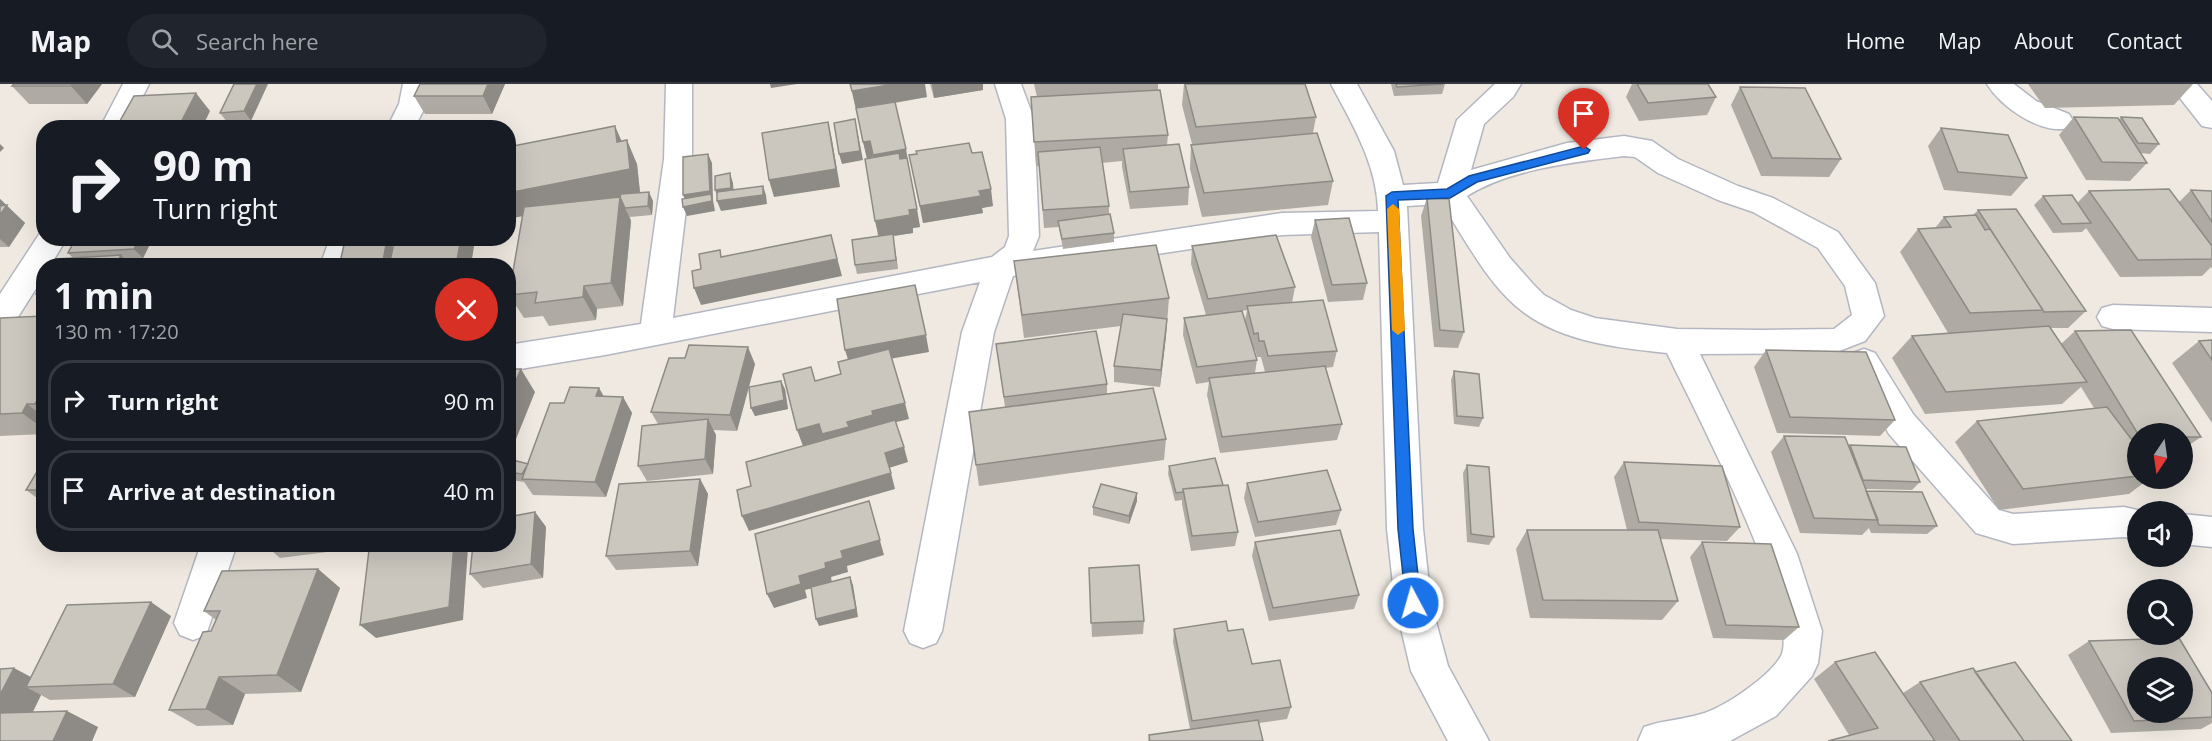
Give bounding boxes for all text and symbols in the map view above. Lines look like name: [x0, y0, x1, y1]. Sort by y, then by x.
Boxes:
search box: [127, 14, 547, 68]
text: Map: [30, 22, 91, 60]
icon: search: [148, 25, 181, 58]
text: Search here: [196, 26, 319, 56]
text: Home: [1846, 27, 1905, 55]
text: Map: [1938, 27, 1981, 55]
text: About: [2014, 27, 2074, 55]
text: Contact: [2107, 27, 2182, 55]
pin: [1558, 88, 1609, 150]
icon: arrive: [1567, 97, 1600, 130]
text: 90 m: [153, 136, 253, 193]
icon: right: [54, 144, 132, 222]
text: Turn right: [153, 190, 278, 227]
text: 1 min: [54, 271, 154, 320]
button: close: [435, 278, 498, 341]
text: 130 m · 17:20: [54, 318, 179, 345]
icon: right: [57, 384, 90, 417]
text: Turn right: [108, 386, 219, 416]
text: 90 m: [444, 386, 495, 416]
north arrow: [2127, 423, 2193, 489]
map controls: [2127, 423, 2193, 723]
icon: arrive: [57, 474, 90, 507]
text: Arrive at destination: [108, 476, 336, 506]
text: 40 m: [444, 476, 495, 506]
button: sound: [2127, 501, 2193, 567]
position arrow: [1381, 571, 1445, 635]
button: search: [2127, 579, 2193, 645]
button: layers: [2127, 657, 2193, 723]

